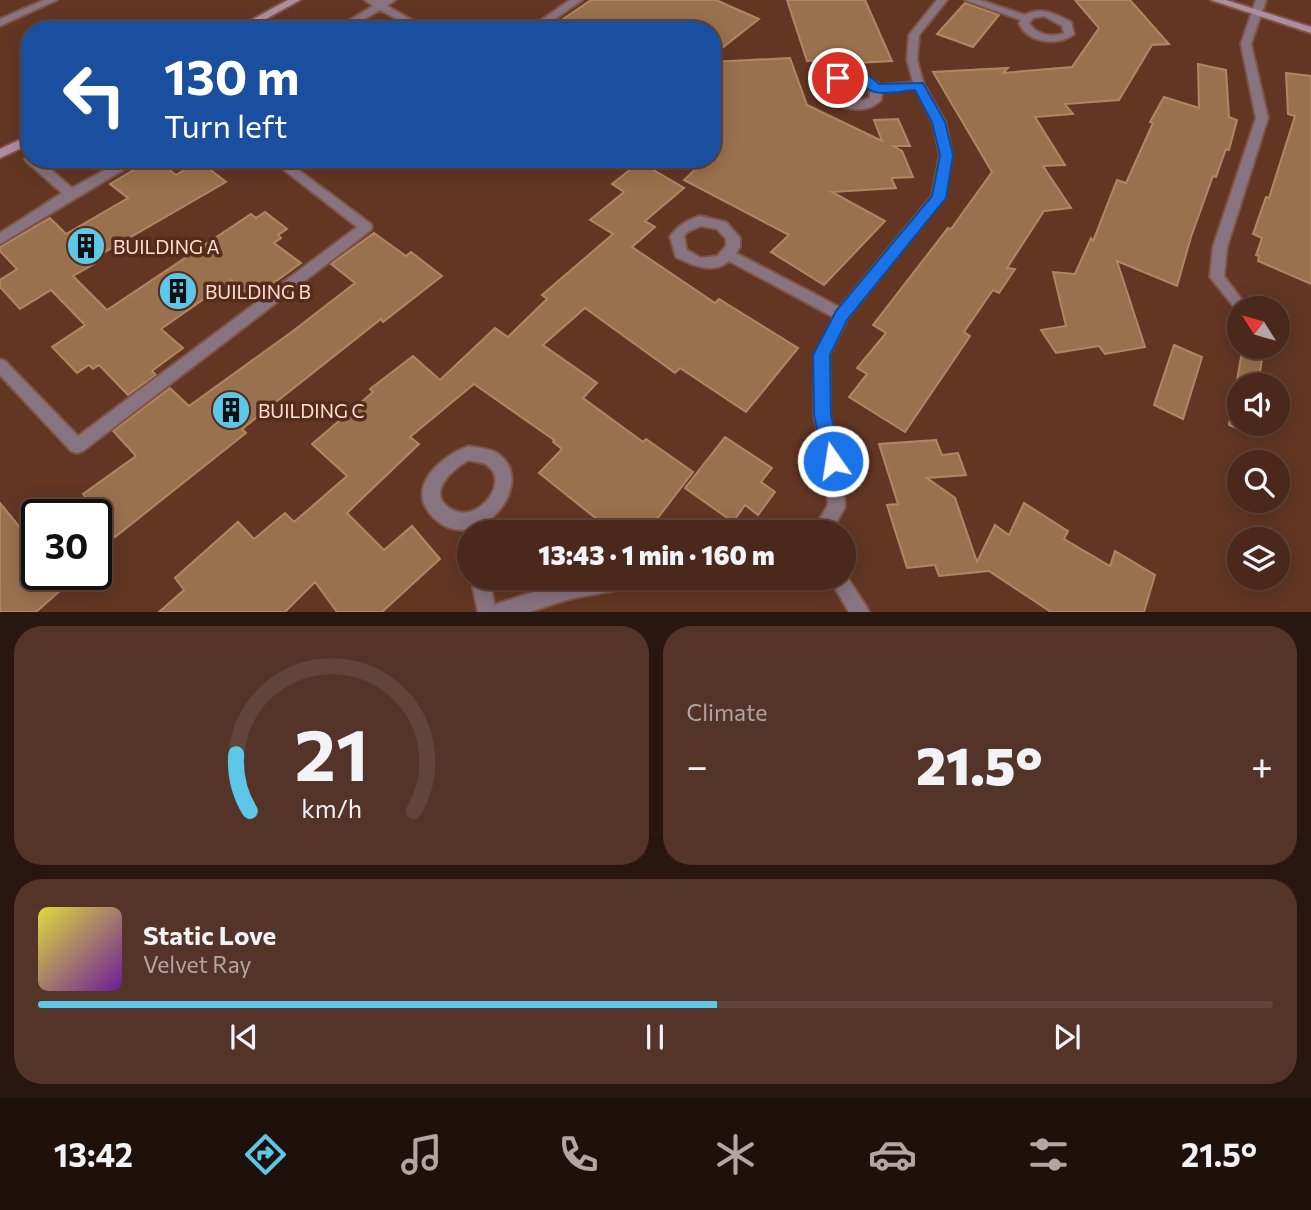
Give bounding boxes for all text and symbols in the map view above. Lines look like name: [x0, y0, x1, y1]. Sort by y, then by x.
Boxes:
text: 130 m: [164, 45, 299, 105]
pin: [808, 48, 868, 108]
icon: left: [49, 49, 140, 140]
icon: arrive: [819, 59, 857, 97]
text: Turn left: [164, 105, 288, 145]
building icon: BUILDING A: [65, 225, 107, 267]
place label: BUILDING A: [113, 235, 220, 258]
building icon: BUILDING B: [157, 270, 199, 312]
place label: BUILDING B: [205, 280, 311, 303]
north arrow: [1227, 296, 1290, 359]
map controls: [1227, 296, 1290, 590]
button: sound: [1227, 373, 1290, 436]
building icon: BUILDING C: [210, 389, 252, 431]
place label: BUILDING C: [258, 399, 365, 422]
position arrow: [796, 424, 870, 498]
button: search: [1227, 450, 1290, 513]
speed limit sign: 30: [21, 499, 112, 590]
button: layers: [1227, 527, 1290, 590]
text: 13:43 · 1 min · 160 m: [538, 539, 775, 570]
text: Climate: [687, 698, 768, 726]
text: 21: [294, 708, 368, 797]
text: 21.5°: [916, 732, 1043, 796]
text: −: [687, 741, 708, 788]
text: +: [1251, 741, 1273, 788]
text: km/h: [301, 793, 362, 823]
text: Static Love: [143, 919, 276, 950]
text: Velvet Ray: [143, 950, 251, 978]
icon: previous: [225, 1018, 263, 1056]
icon: pause: [636, 1018, 674, 1056]
icon: next: [1048, 1018, 1086, 1056]
icon: directions: [241, 1130, 290, 1179]
icon: music: [397, 1130, 446, 1179]
icon: phone: [554, 1130, 603, 1179]
icon: climate: [711, 1130, 760, 1179]
icon: car: [868, 1130, 917, 1179]
icon: filters: [1024, 1130, 1073, 1179]
text: 13:42: [54, 1134, 133, 1174]
text: 21.5°: [1181, 1134, 1257, 1174]

